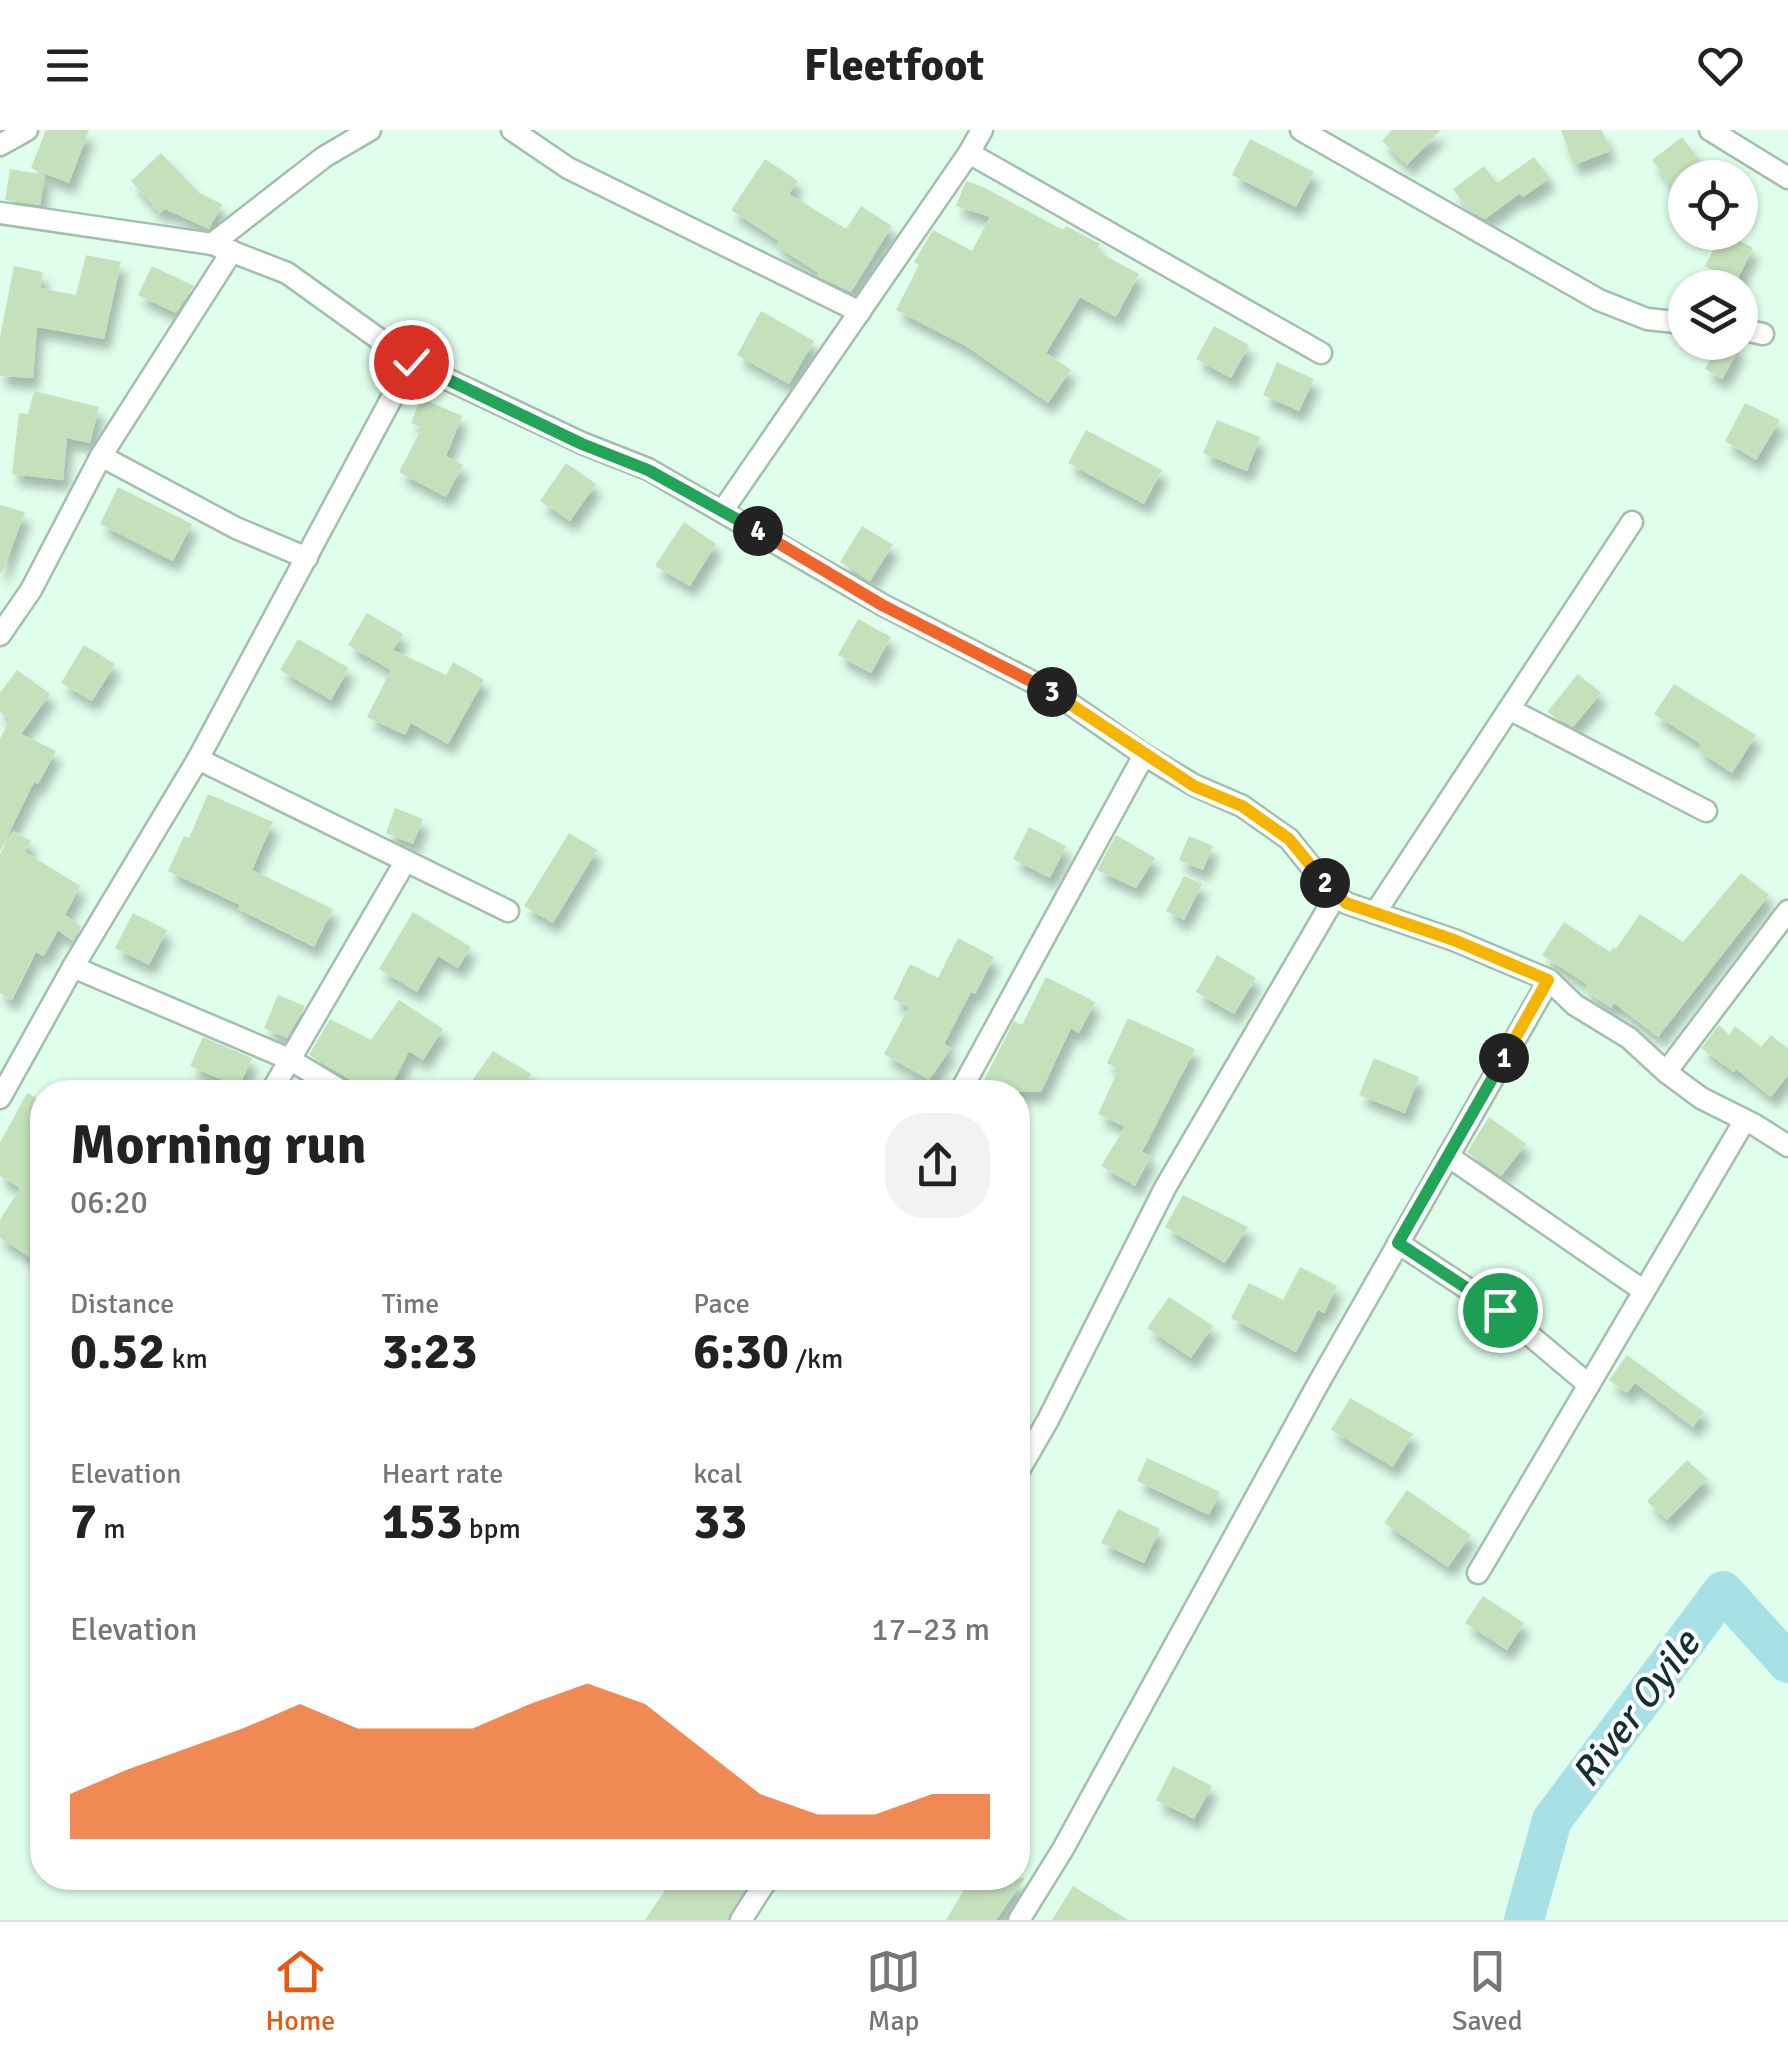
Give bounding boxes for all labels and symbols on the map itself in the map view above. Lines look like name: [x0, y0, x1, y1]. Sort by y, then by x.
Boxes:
pin: [369, 320, 454, 405]
pin: 4: [733, 506, 783, 556]
pin: 3: [1027, 667, 1077, 717]
pin: 2: [1300, 858, 1350, 908]
pin: 1: [1479, 1033, 1529, 1083]
pin: [1458, 1268, 1543, 1353]
water label: River Oyile: [1561, 1619, 1712, 1797]

